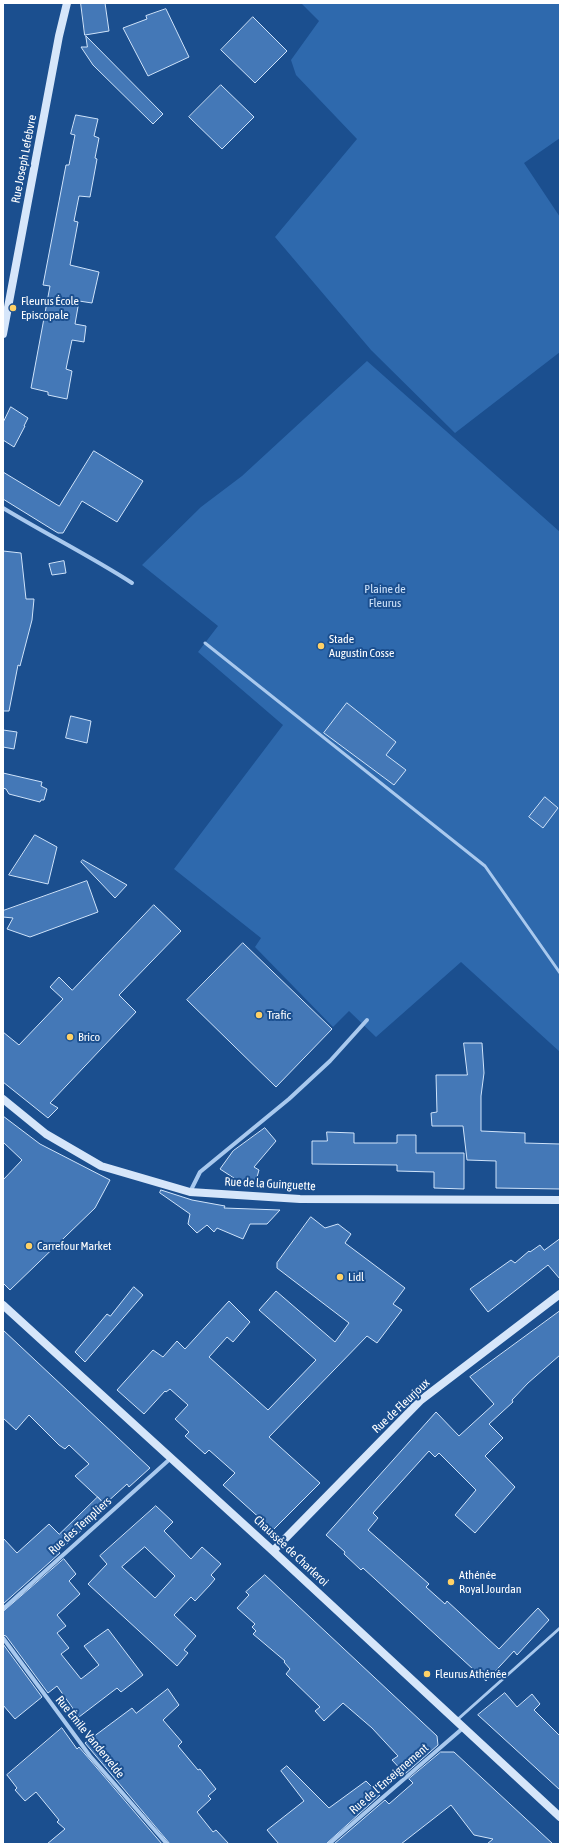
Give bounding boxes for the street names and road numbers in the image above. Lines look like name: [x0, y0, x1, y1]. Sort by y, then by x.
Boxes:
street label: Rue Joseph Lefebvre: [8, 114, 40, 204]
street label: Rue de la Guinguette: [224, 1174, 316, 1194]
street label: Rue de Fleurjoux: [369, 1376, 433, 1436]
street label: Rue des Templiers: [46, 1494, 114, 1558]
street label: Chaussée de Charleroi: [251, 1513, 331, 1589]
street label: Rue Émile Vandervelde: [52, 1693, 128, 1781]
street label: Rue de l'Enseignement: [347, 1741, 431, 1817]

